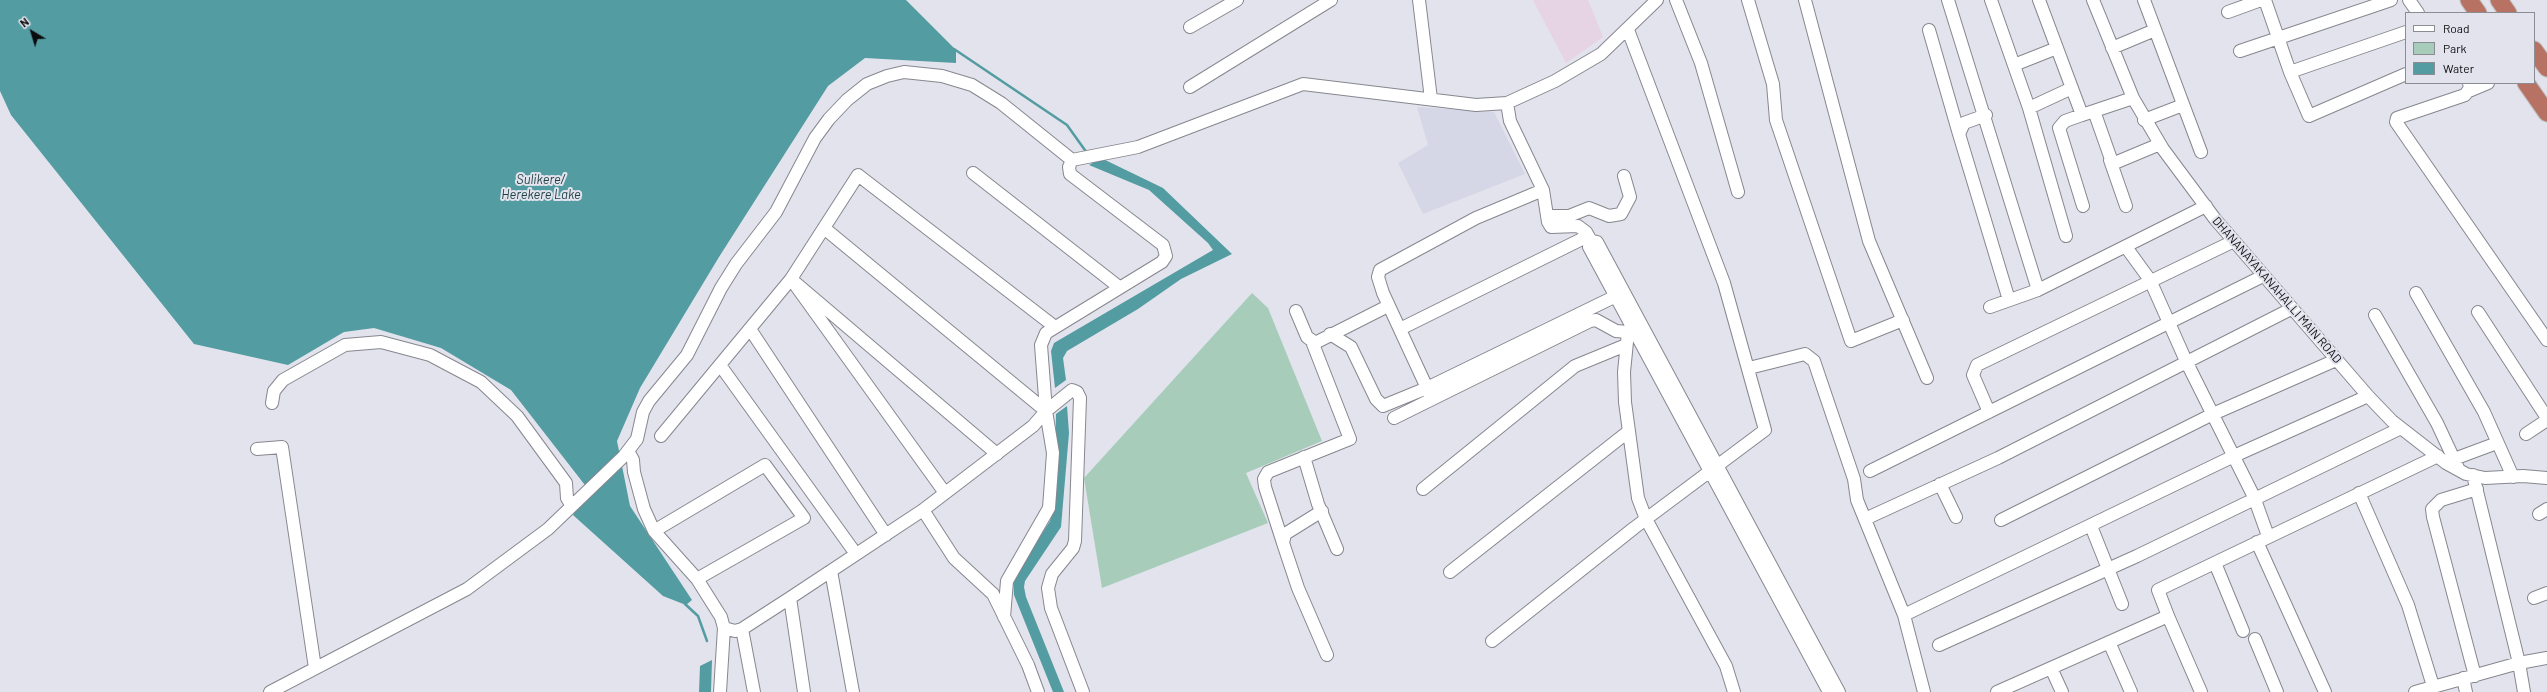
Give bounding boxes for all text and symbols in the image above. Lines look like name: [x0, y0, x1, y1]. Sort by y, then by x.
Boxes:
north arrow: [12, 12, 52, 52]
legend: [2405, 12, 2535, 84]
text: N: [17, 15, 31, 30]
text: Road: [2443, 21, 2470, 35]
text: Park: [2443, 41, 2467, 55]
text: Water: [2443, 61, 2474, 75]
water label: Sulikere/ Herekere Lake: [501, 172, 581, 203]
street label: DHANANAYAKANAHALLI MAIN ROAD: [2209, 214, 2345, 366]

